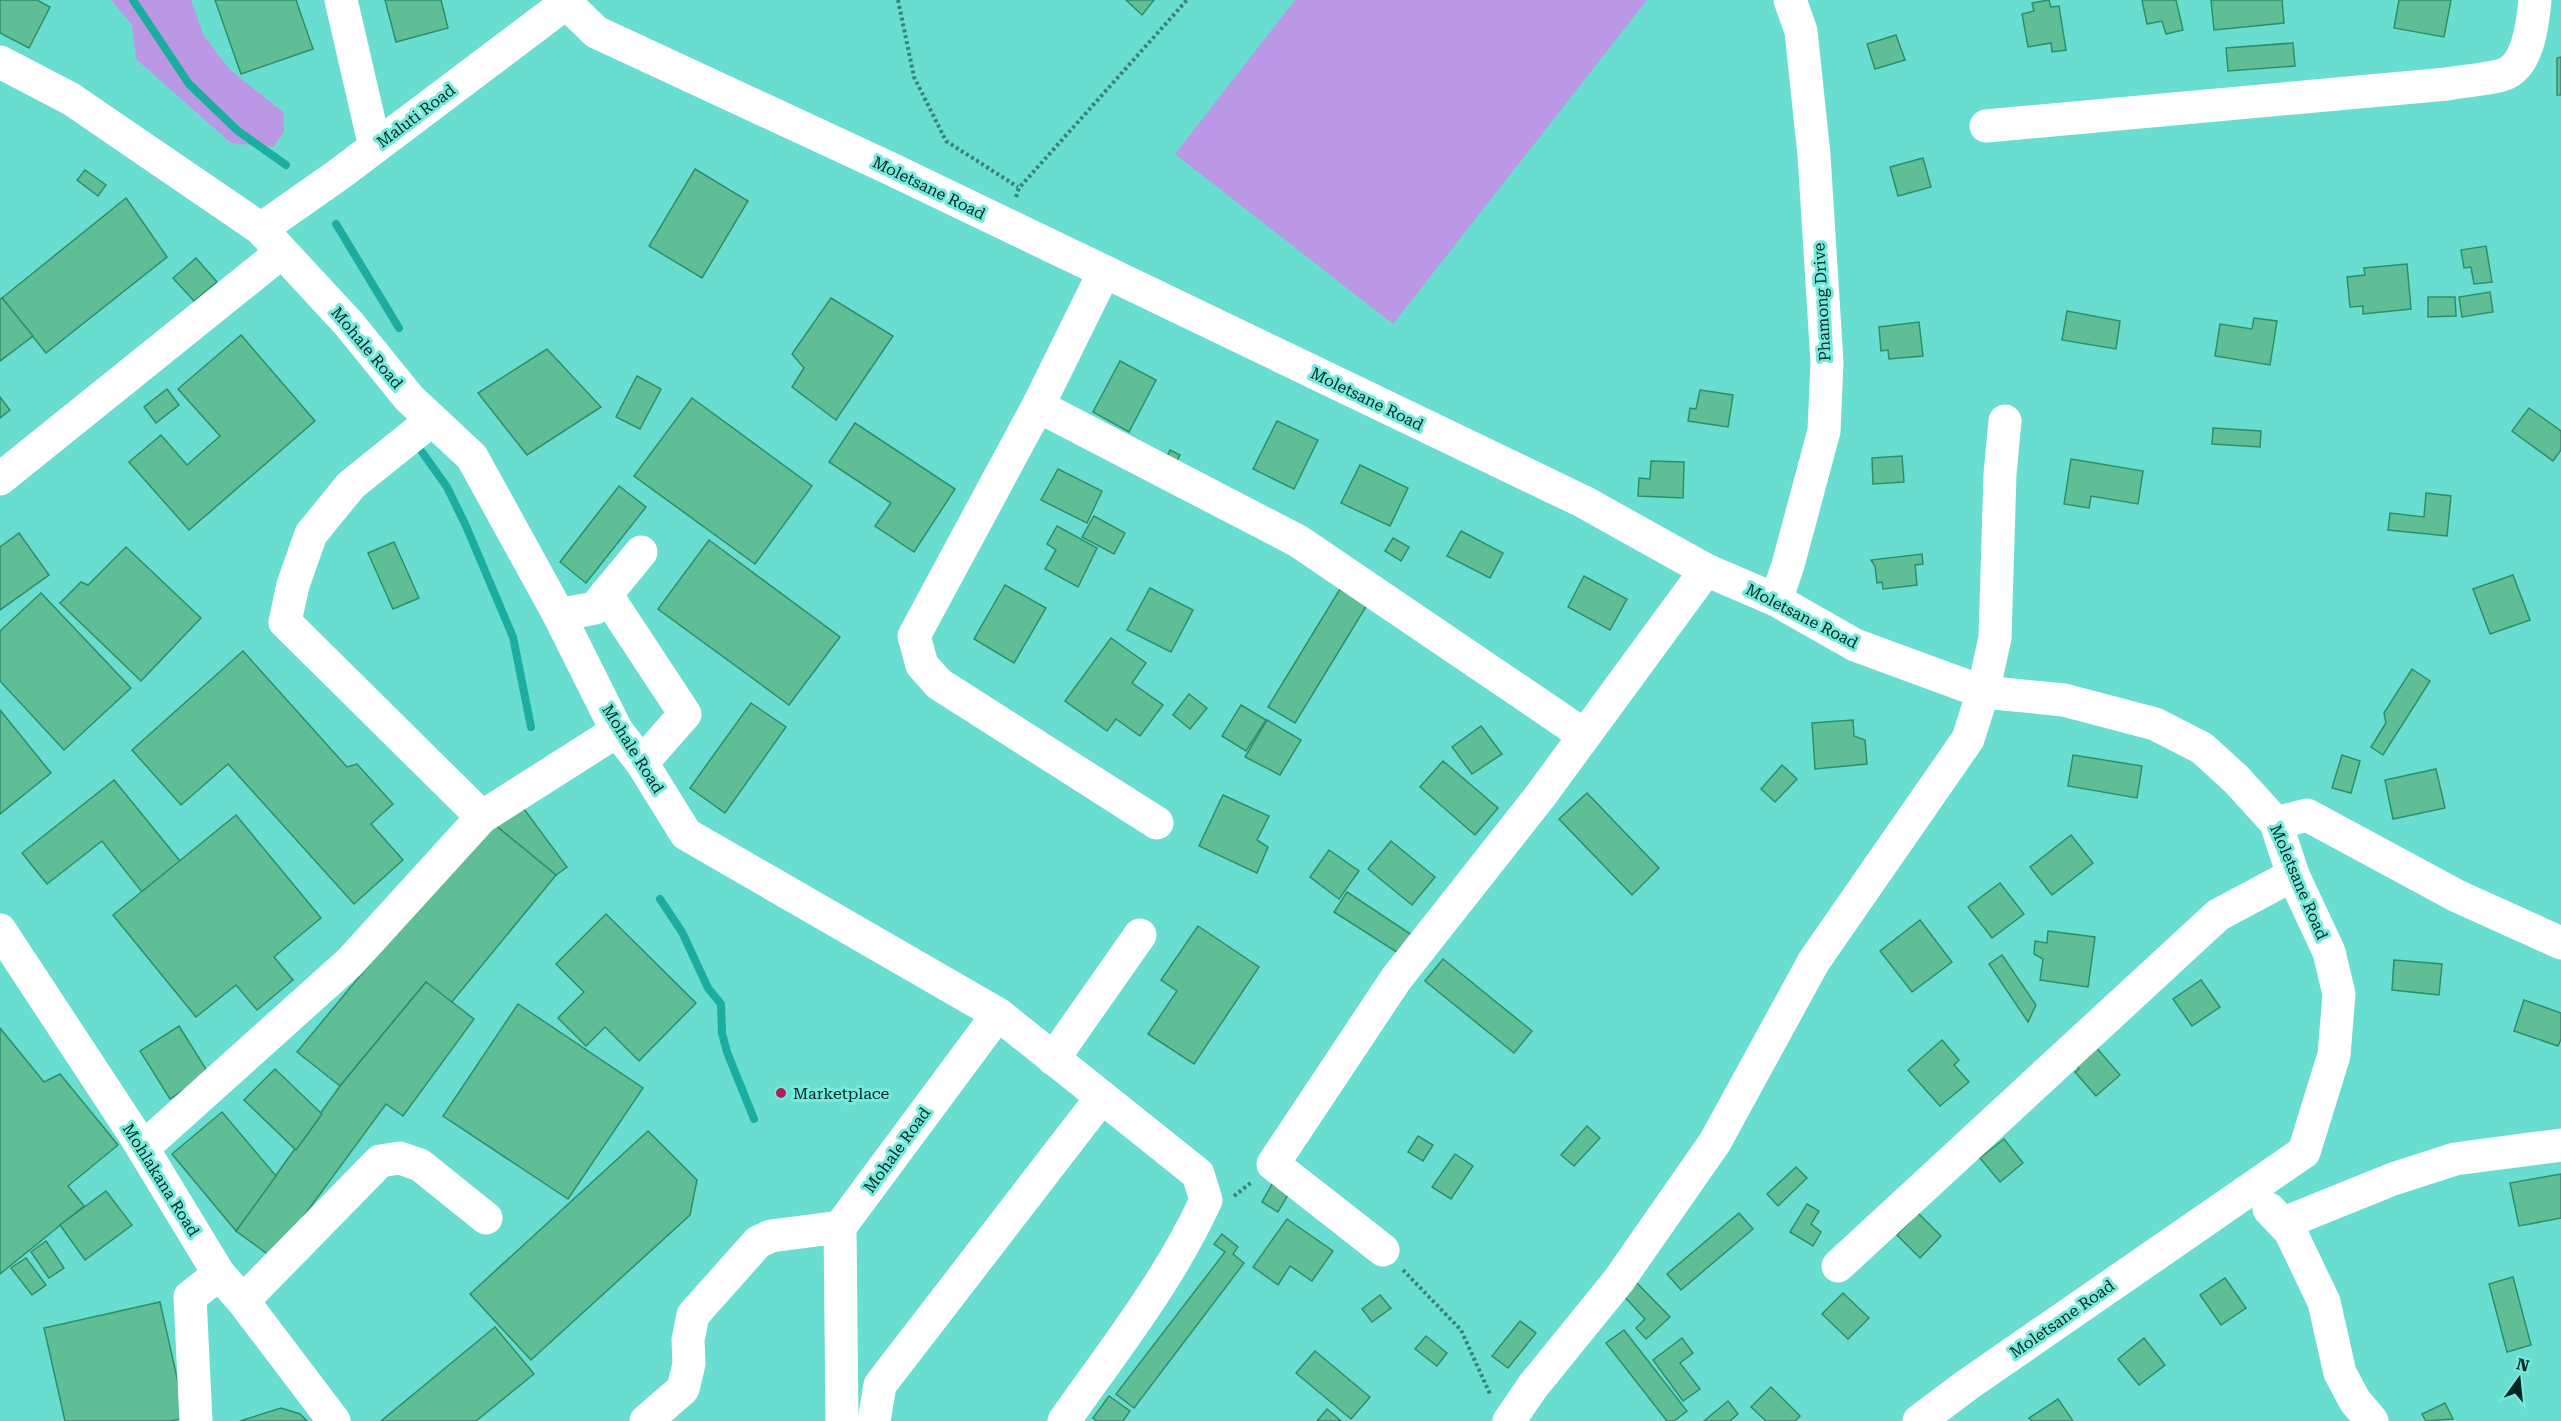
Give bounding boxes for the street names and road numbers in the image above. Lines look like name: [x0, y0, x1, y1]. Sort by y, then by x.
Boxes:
street label: Maluti Road: [373, 80, 459, 152]
street label: Moletsane Road: [869, 152, 989, 224]
street label: Phamong Drive: [1809, 242, 1835, 362]
street label: Mohale Road: [327, 303, 407, 393]
street label: Moletsane Road: [1307, 363, 1427, 435]
street label: Moletsane Road: [1743, 580, 1861, 652]
street label: Mohale Road: [598, 701, 668, 797]
street label: Moletsane Road: [2266, 822, 2332, 942]
street label: Mohale Road: [860, 1104, 934, 1196]
street label: Mohlakana Road: [119, 1120, 203, 1240]
street label: Moletsane Road: [2006, 1276, 2118, 1362]

